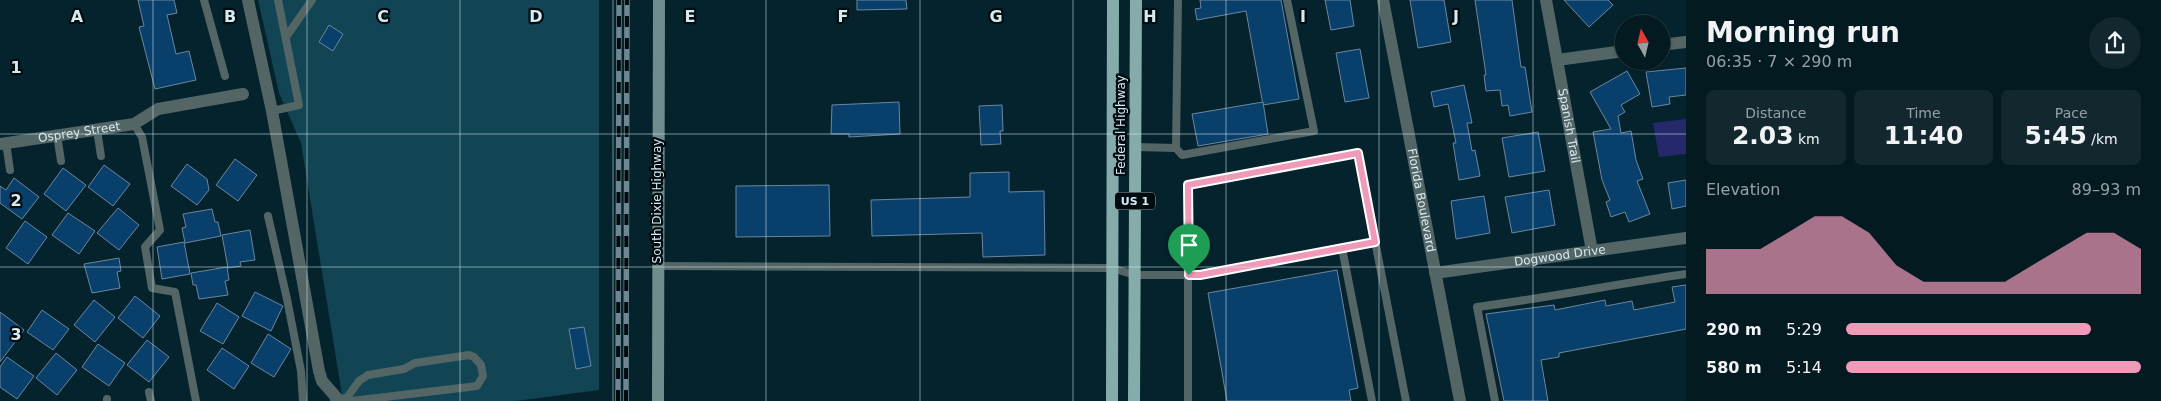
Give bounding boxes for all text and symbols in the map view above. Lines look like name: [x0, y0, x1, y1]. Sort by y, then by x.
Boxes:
text: A: [71, 7, 84, 26]
text: B: [224, 7, 236, 26]
text: C: [377, 7, 389, 26]
text: D: [529, 7, 543, 26]
text: E: [685, 7, 695, 26]
text: F: [838, 7, 848, 26]
text: G: [989, 7, 1003, 26]
text: H: [1143, 7, 1157, 26]
text: I: [1300, 7, 1306, 26]
text: J: [1452, 7, 1459, 26]
north arrow: [1615, 15, 1670, 70]
map controls: [1615, 15, 1670, 70]
text: Morning run: [1706, 16, 1900, 49]
button: share: [2089, 17, 2141, 69]
text: 06:35 · 7 × 290 m: [1706, 52, 1852, 71]
text: 1: [10, 58, 22, 77]
street label: Federal Highway: [1114, 75, 1128, 175]
street label: Spanish Trail: [1555, 87, 1583, 164]
text: Distance: [1745, 105, 1806, 121]
text: Time: [1906, 105, 1941, 121]
text: Pace: [2055, 105, 2088, 121]
street label: Osprey Street: [37, 119, 121, 145]
text: 2.03: [1732, 121, 1794, 150]
text: 11:40: [1884, 121, 1963, 150]
text: 5:45: [2025, 121, 2087, 150]
text: km: [1794, 131, 1820, 147]
text: /km: [2087, 131, 2118, 147]
street label: South Dixie Highway: [650, 139, 664, 263]
street label: Florida Boulevard: [1405, 147, 1438, 253]
text: Elevation: [1706, 180, 1780, 199]
text: 89–93 m: [2072, 180, 2141, 199]
text: 2: [10, 191, 22, 210]
road number: US 1: [1115, 192, 1155, 210]
pin: [1168, 224, 1210, 275]
icon: arrive: [1175, 231, 1203, 259]
street label: Dogwood Drive: [1513, 242, 1606, 269]
text: 290 m: [1706, 320, 1762, 339]
text: 5:29: [1786, 320, 1822, 339]
text: 3: [10, 325, 22, 344]
text: 580 m: [1706, 358, 1762, 377]
text: 5:14: [1786, 358, 1822, 377]

